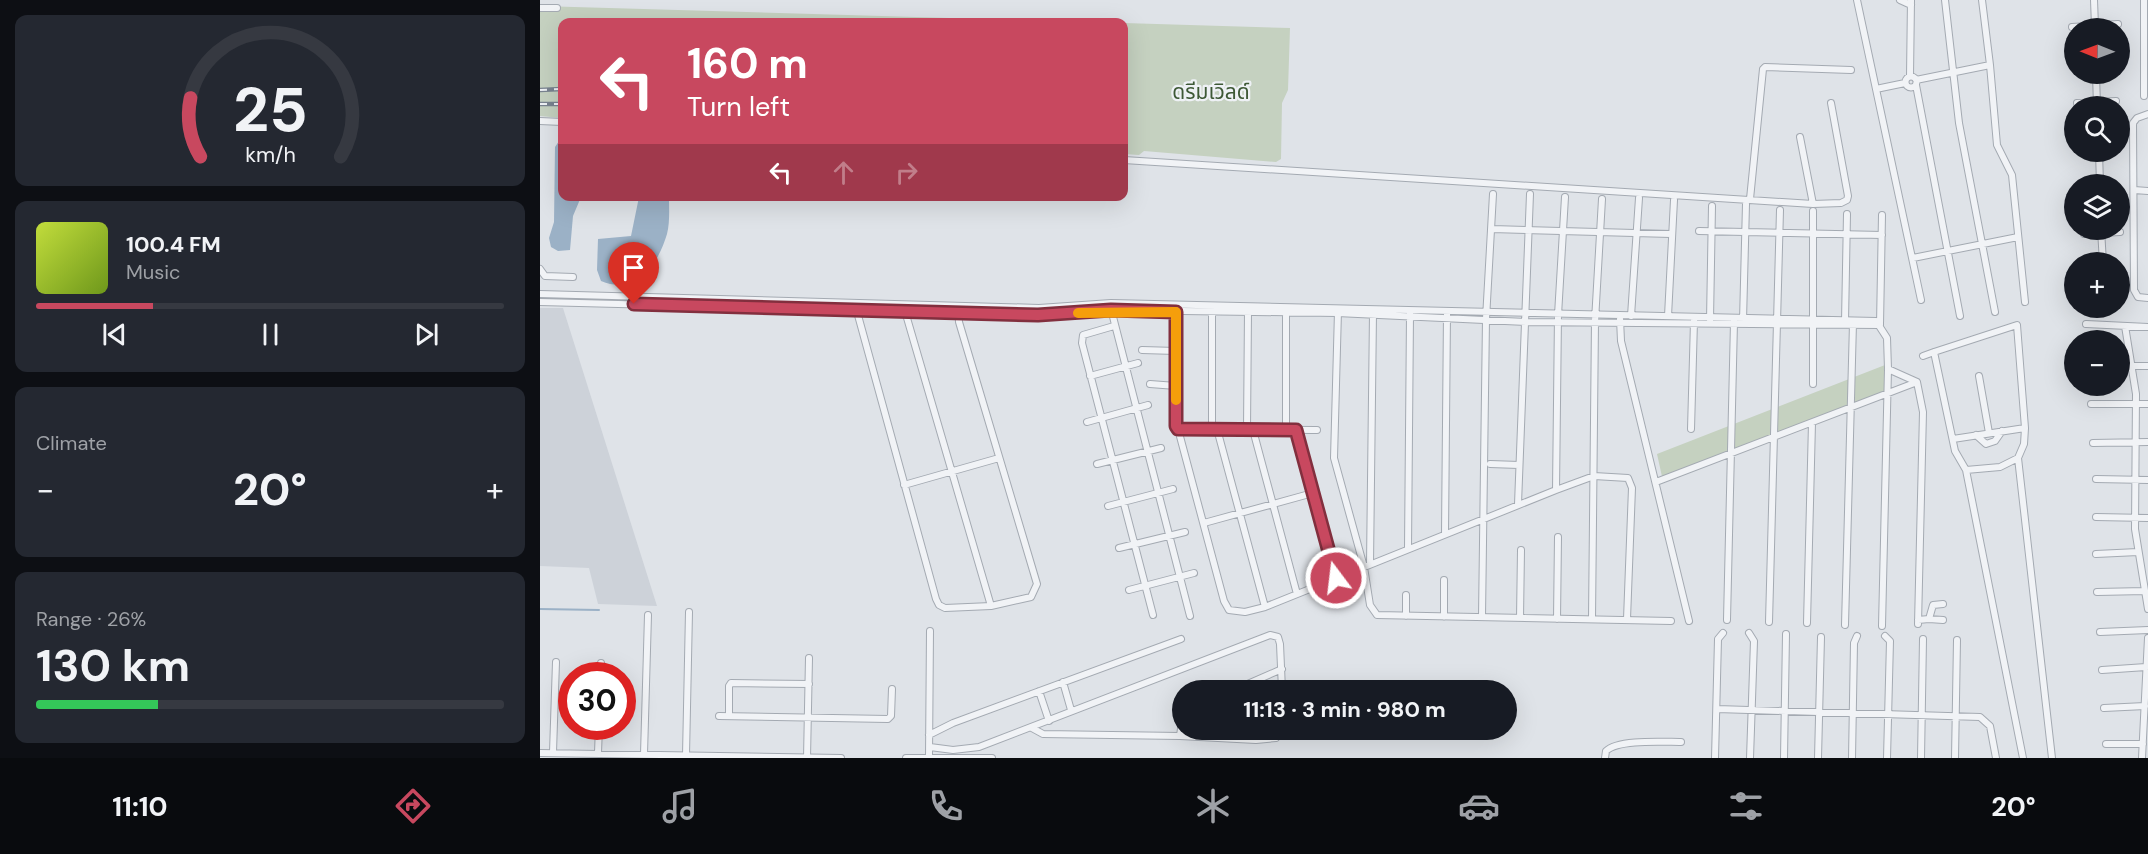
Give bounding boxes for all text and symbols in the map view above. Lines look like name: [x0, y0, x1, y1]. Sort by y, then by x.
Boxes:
north arrow: [2064, 18, 2130, 84]
map controls: [2064, 18, 2130, 396]
text: 160 m: [687, 36, 808, 91]
icon: left: [588, 42, 666, 120]
text: 25: [233, 70, 307, 151]
park label: ดรีมเวิลด์: [1172, 78, 1250, 106]
text: Turn left: [687, 89, 790, 124]
button: search: [2064, 96, 2130, 162]
text: km/h: [245, 142, 295, 170]
icon: left: [764, 156, 797, 189]
icon: ahead: [827, 156, 860, 189]
icon: right: [890, 156, 923, 189]
button: layers: [2064, 174, 2130, 240]
text: 100.4 FM: [126, 230, 221, 259]
pin: [608, 242, 659, 304]
icon: arrive: [617, 251, 650, 284]
button: +: [2064, 252, 2130, 318]
text: Music: [126, 259, 181, 285]
icon: previous: [98, 318, 131, 351]
icon: pause: [254, 318, 287, 351]
icon: next: [410, 318, 443, 351]
button: −: [2064, 330, 2130, 396]
text: Climate: [36, 430, 107, 456]
text: 20°: [233, 460, 307, 519]
text: −: [36, 468, 54, 511]
text: +: [486, 468, 504, 511]
position arrow: [1304, 546, 1368, 610]
text: Range · 26%: [36, 606, 146, 632]
text: 130 km: [36, 636, 190, 695]
speed limit sign: 30: [558, 662, 636, 740]
text: 11:13 · 3 min · 980 m: [1243, 695, 1446, 724]
icon: directions: [392, 785, 434, 827]
icon: music: [659, 785, 701, 827]
icon: phone: [925, 785, 967, 827]
icon: climate: [1192, 785, 1234, 827]
icon: car: [1458, 785, 1500, 827]
icon: filters: [1725, 785, 1767, 827]
text: 11:10: [112, 789, 168, 824]
text: 20°: [1991, 789, 2036, 824]

